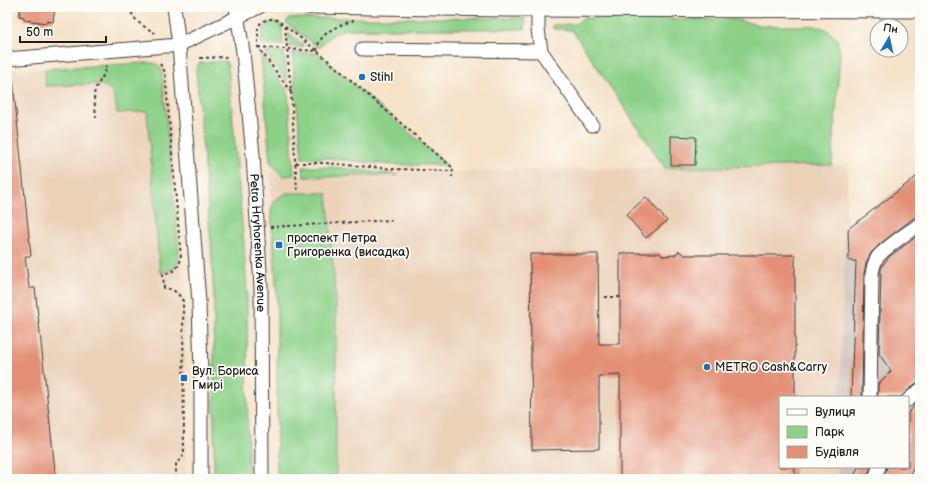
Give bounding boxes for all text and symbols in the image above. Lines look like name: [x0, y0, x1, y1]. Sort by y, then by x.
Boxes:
scale bar: [20, 18, 106, 44]
north arrow: [869, 18, 909, 58]
text: Пн: [882, 21, 899, 36]
text: 50 m: [26, 25, 53, 40]
place label: Stihl: [370, 70, 393, 85]
marker: Stihl: [357, 72, 367, 82]
street label: Petra Hryhorenka Avenue: [246, 173, 268, 312]
place label: проспект Петра Григоренка (висадка): [287, 231, 410, 260]
marker: проспект Петра Григоренка (висадка): [274, 240, 284, 250]
place label: METRO Cash&Carry: [715, 360, 828, 375]
marker: METRO Cash&Carry: [702, 362, 712, 372]
place label: Вул. Бориса Гмирі: [192, 364, 259, 393]
marker: Вул. Бориса Гмирі: [179, 373, 189, 383]
legend: [779, 396, 909, 468]
text: Вулиця: [815, 405, 856, 420]
text: Парк: [815, 425, 845, 440]
text: Будівля: [815, 445, 859, 460]

